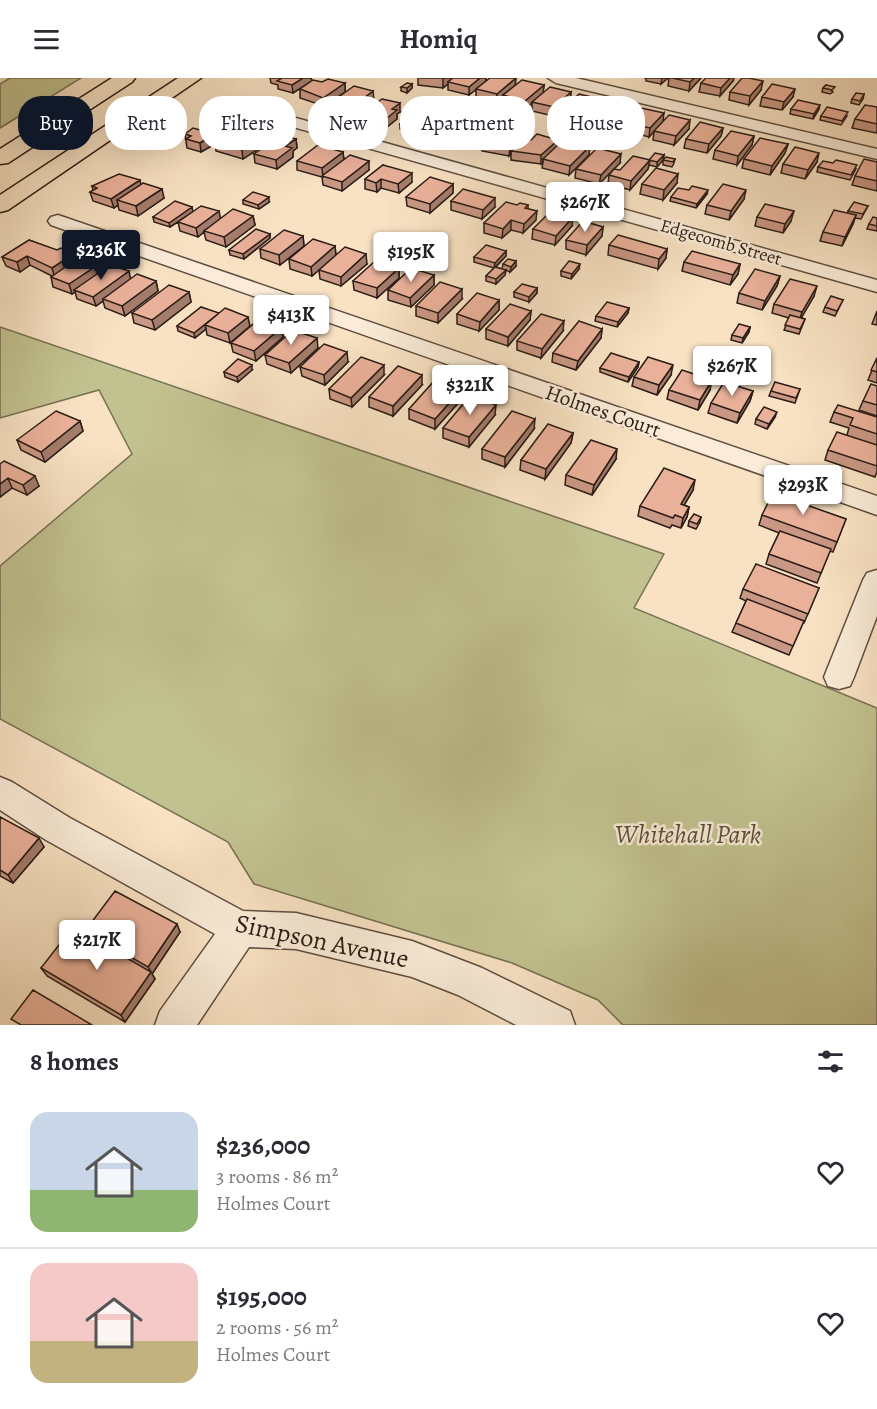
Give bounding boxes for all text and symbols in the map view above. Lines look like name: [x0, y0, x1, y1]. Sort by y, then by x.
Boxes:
text: Homiq: [399, 21, 478, 57]
icon: menu: [30, 23, 63, 56]
icon: heart: [814, 23, 847, 56]
chip: Buy: [18, 96, 93, 150]
chip: Rent: [105, 96, 187, 150]
chip: Filters: [199, 96, 296, 150]
chip: New: [308, 96, 388, 150]
chip: Apartment: [400, 96, 535, 150]
chip: House: [547, 96, 645, 150]
pin: $267K: [543, 182, 627, 233]
text: $267K: [560, 188, 610, 215]
street label: Edgecomb Street: [658, 213, 785, 271]
pin: $236K: [59, 230, 143, 281]
pin: $195K: [369, 232, 453, 283]
text: $236K: [76, 236, 126, 263]
text: $195K: [387, 238, 435, 265]
pin: $413K: [249, 295, 333, 346]
text: $413K: [267, 301, 315, 328]
pin: $267K: [690, 346, 774, 397]
text: $267K: [707, 352, 757, 379]
pin: $321K: [428, 365, 512, 416]
text: $321K: [446, 371, 494, 398]
street label: Holmes Court: [542, 378, 664, 444]
pin: $293K: [761, 465, 845, 516]
text: $293K: [778, 471, 828, 498]
park label: Whitehall Park: [615, 817, 761, 852]
street label: Simpson Avenue: [232, 906, 412, 976]
pin: $217K: [55, 920, 139, 971]
text: $217K: [73, 926, 121, 953]
text: 8 homes: [30, 1044, 119, 1079]
icon: filters: [814, 1045, 847, 1078]
text: $236,000: [216, 1128, 310, 1163]
icon: home: [78, 1136, 150, 1208]
icon: heart: [814, 1156, 847, 1189]
text: 3 rooms · 86 m²: [216, 1163, 338, 1190]
text: Holmes Court: [216, 1190, 330, 1217]
text: $195,000: [216, 1279, 307, 1314]
icon: home: [78, 1287, 150, 1359]
icon: heart: [814, 1307, 847, 1340]
text: 2 rooms · 56 m²: [216, 1314, 338, 1341]
text: Holmes Court: [216, 1341, 330, 1368]

